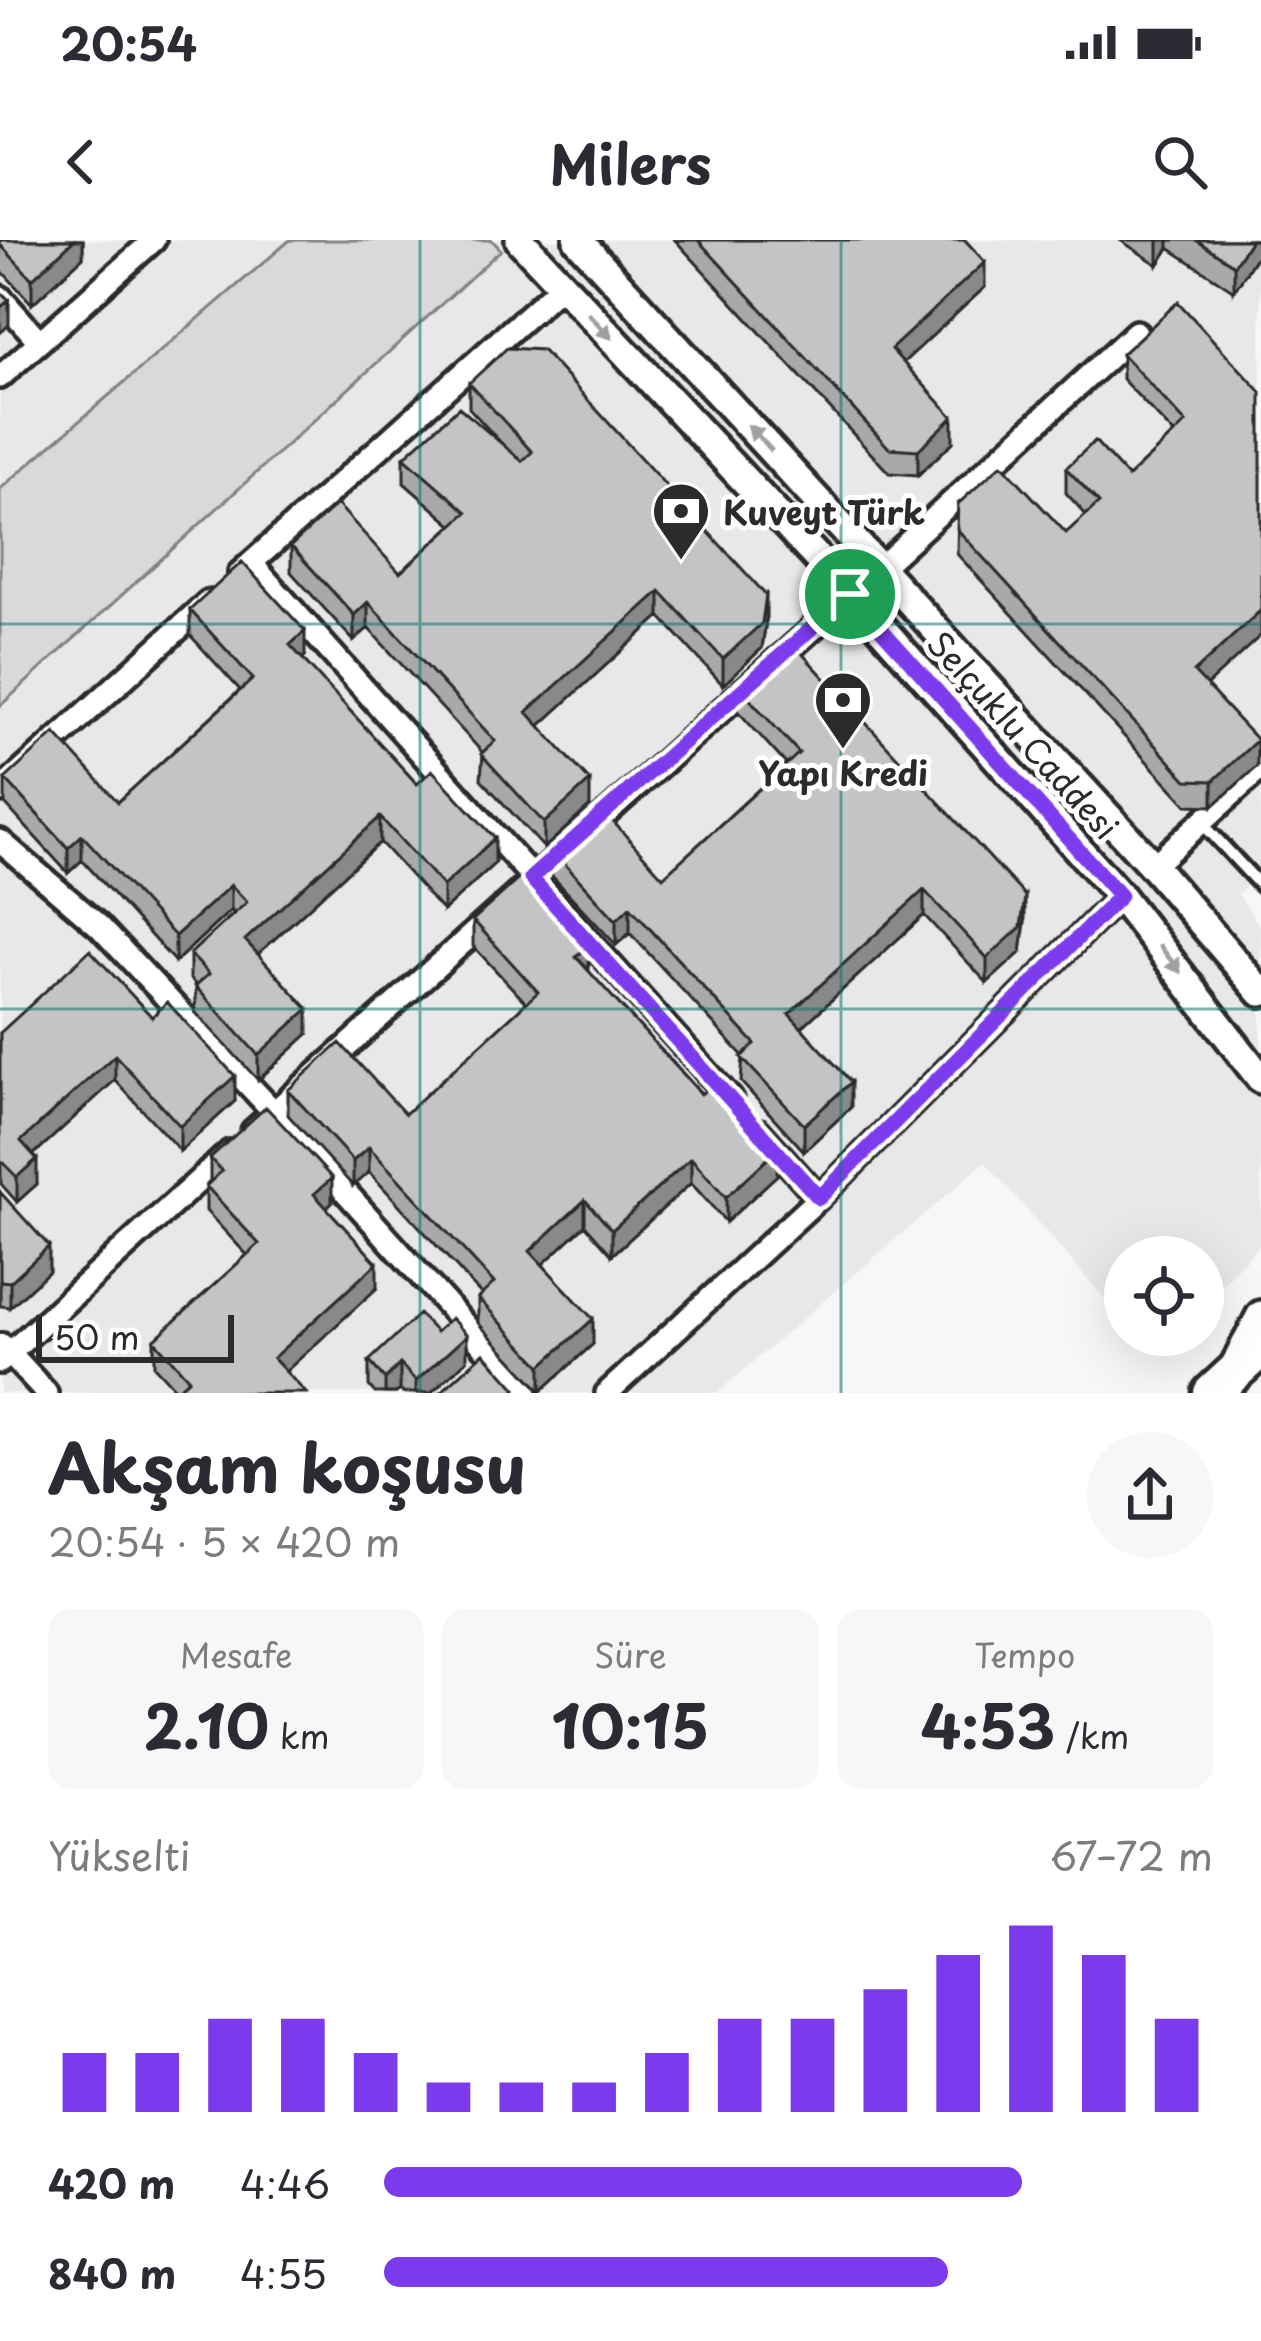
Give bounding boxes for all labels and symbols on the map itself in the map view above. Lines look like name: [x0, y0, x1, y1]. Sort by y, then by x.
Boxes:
one-way arrow: [586, 311, 614, 340]
one-way arrow: [747, 423, 775, 452]
bank icon: Kuveyt Türk: [650, 480, 712, 562]
place label: Kuveyt Türk: [723, 486, 925, 536]
pin: [799, 543, 901, 645]
street label: Selçuklu Caddesi: [917, 619, 1131, 849]
bank icon: Yapı Kredi: [812, 669, 874, 751]
place label: Yapı Kredi: [758, 747, 928, 797]
one-way arrow: [1157, 943, 1182, 974]
scale bar: [36, 1309, 234, 1362]

